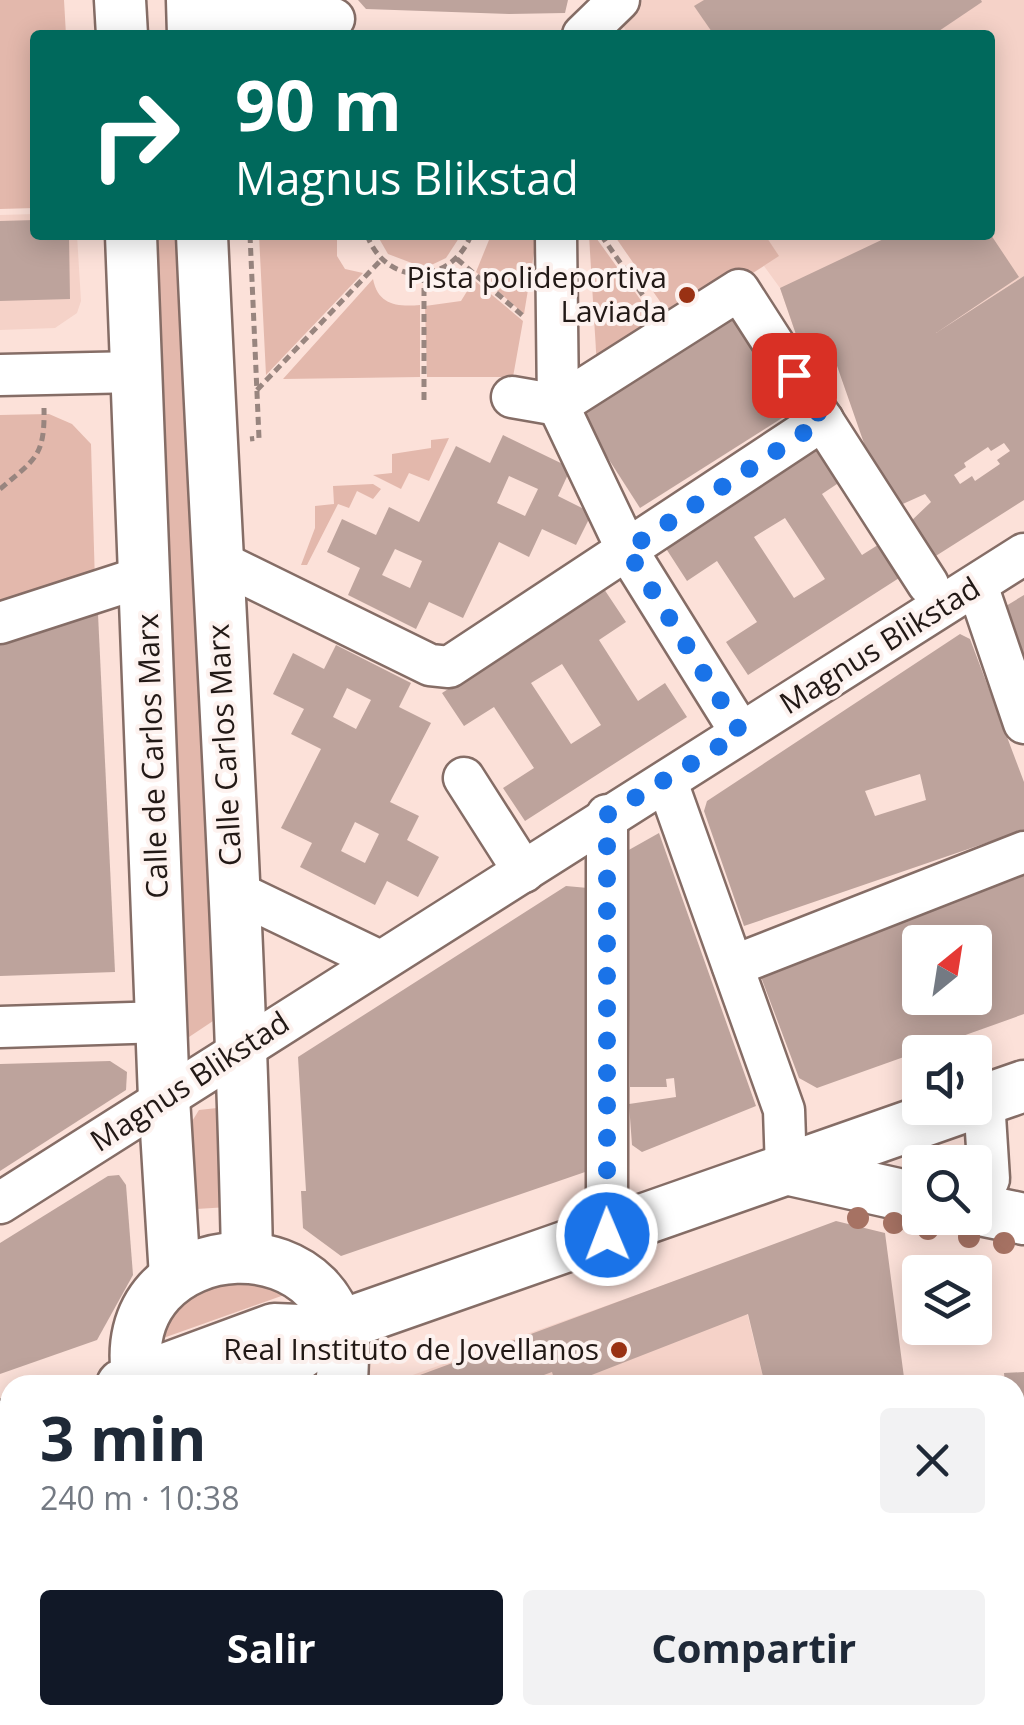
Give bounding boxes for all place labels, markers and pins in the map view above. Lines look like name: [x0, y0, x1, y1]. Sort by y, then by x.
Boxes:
place label: Pista polideportiva Laviada: [407, 256, 667, 331]
marker: Pista polideportiva Laviada: [676, 284, 698, 306]
pin: [752, 333, 837, 418]
place label: Real Instituto de Jovellanos: [223, 1328, 599, 1369]
marker: Real Instituto de Jovellanos: [608, 1339, 630, 1361]

